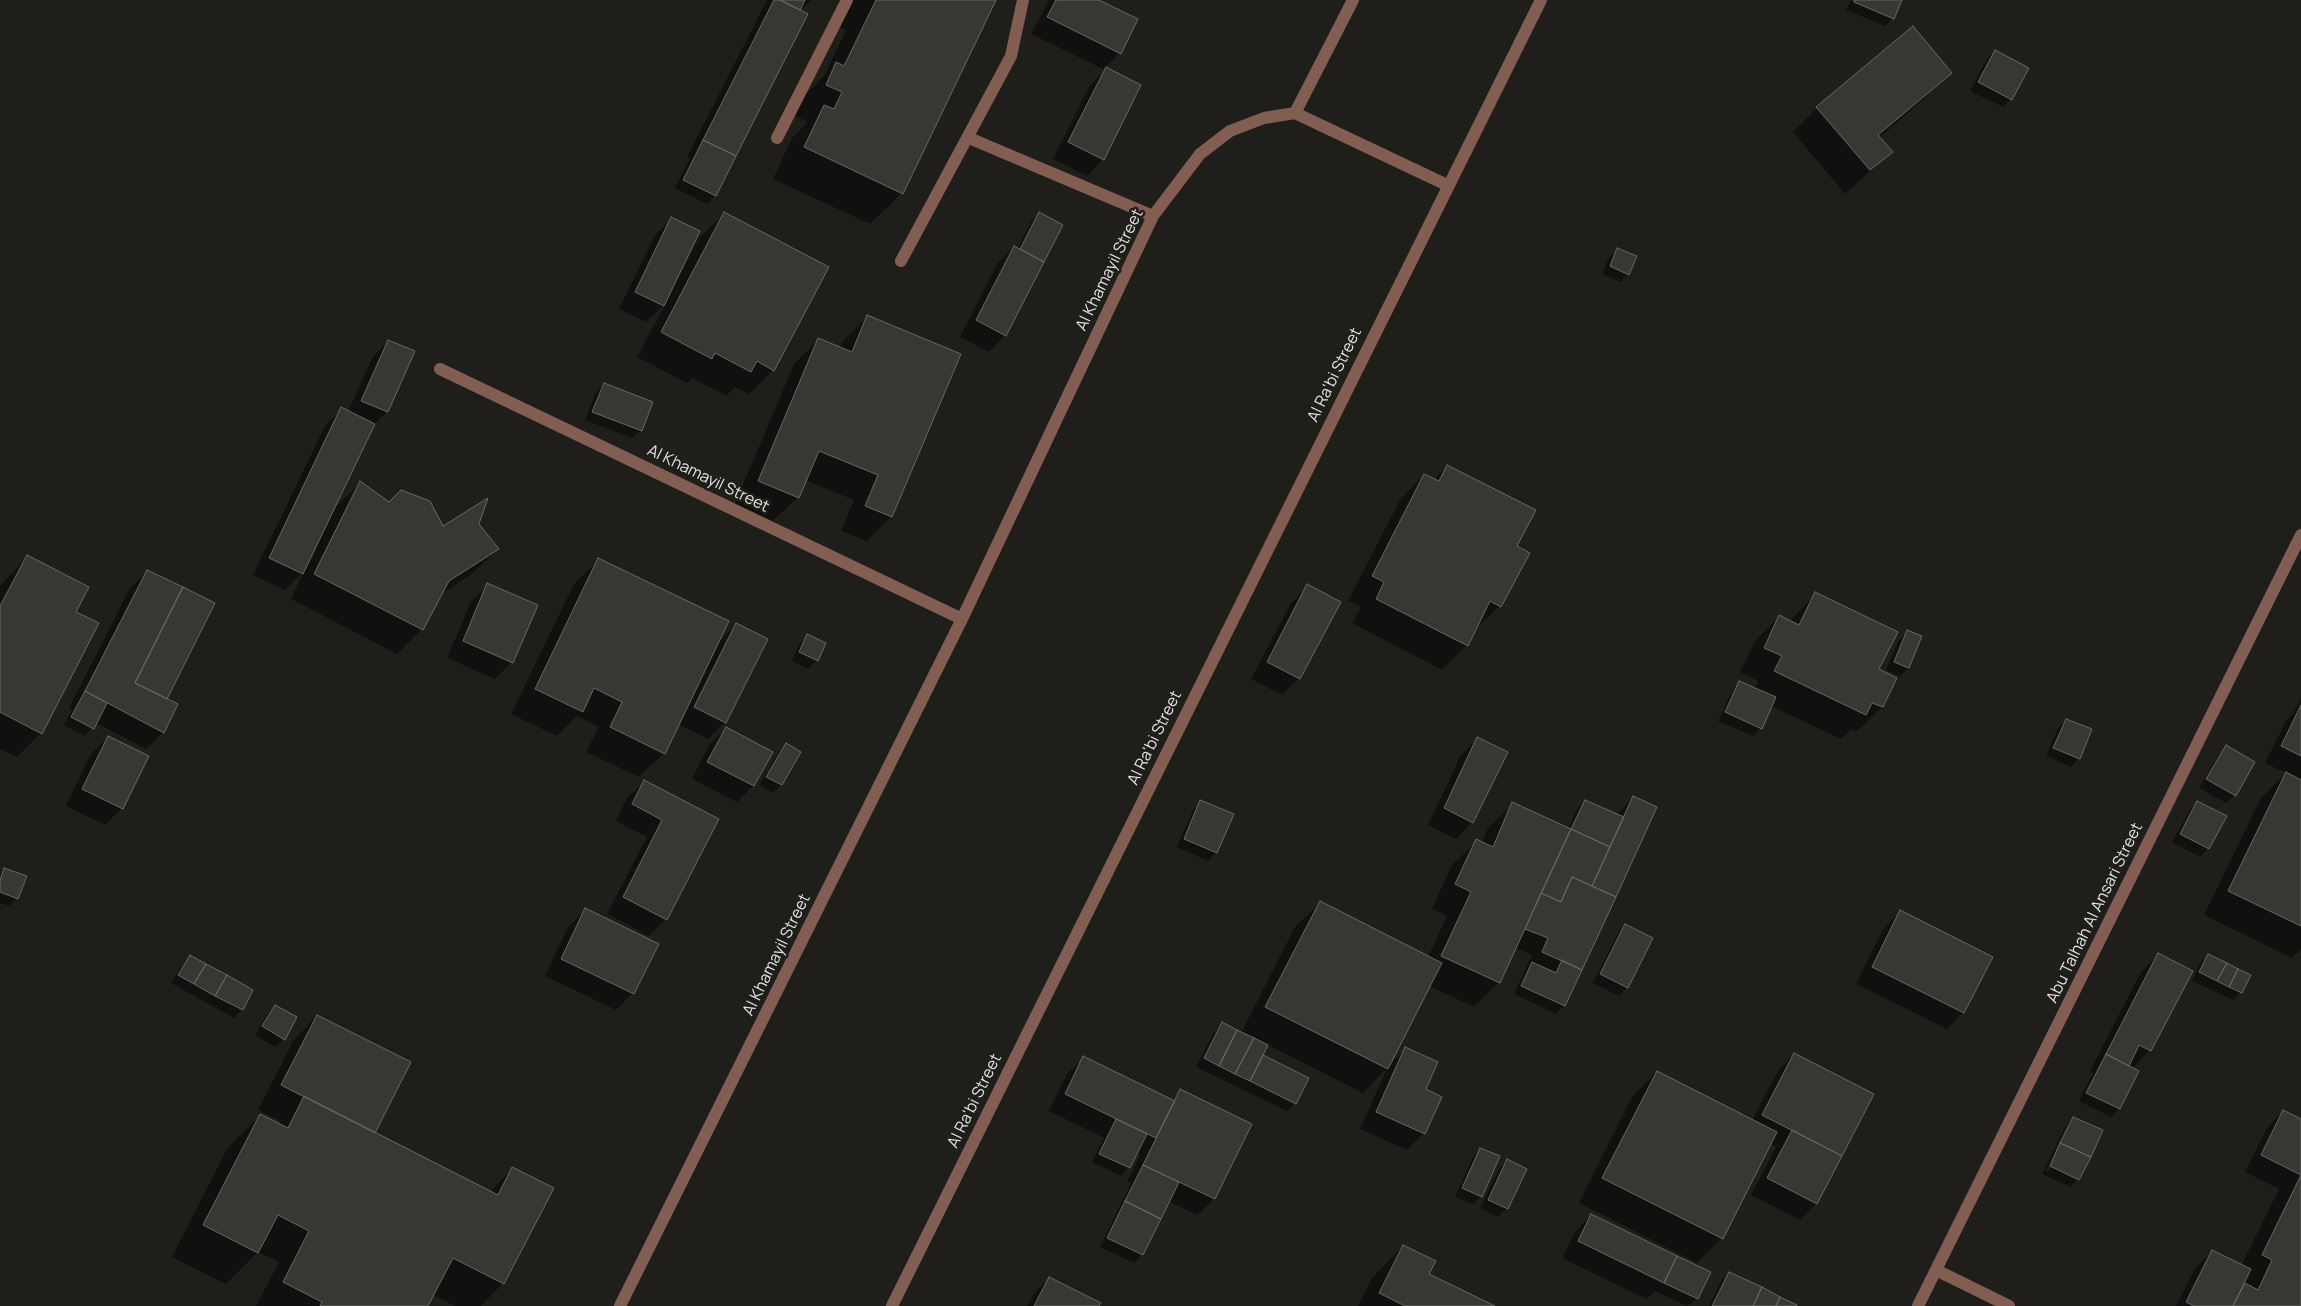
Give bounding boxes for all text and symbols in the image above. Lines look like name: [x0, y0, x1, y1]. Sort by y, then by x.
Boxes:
street label: Al Khamayil Street: [1072, 206, 1148, 334]
street label: Al Ra'bi Street: [1304, 325, 1366, 425]
street label: Al Khamayil Street: [644, 441, 772, 517]
street label: Al Ra'bi Street: [1124, 688, 1186, 788]
street label: Abu Talhah Al Ansari Street: [2043, 820, 2147, 1006]
street label: Al Khamayil Street: [739, 891, 815, 1019]
street label: Al Ra'bi Street: [944, 1051, 1006, 1151]

